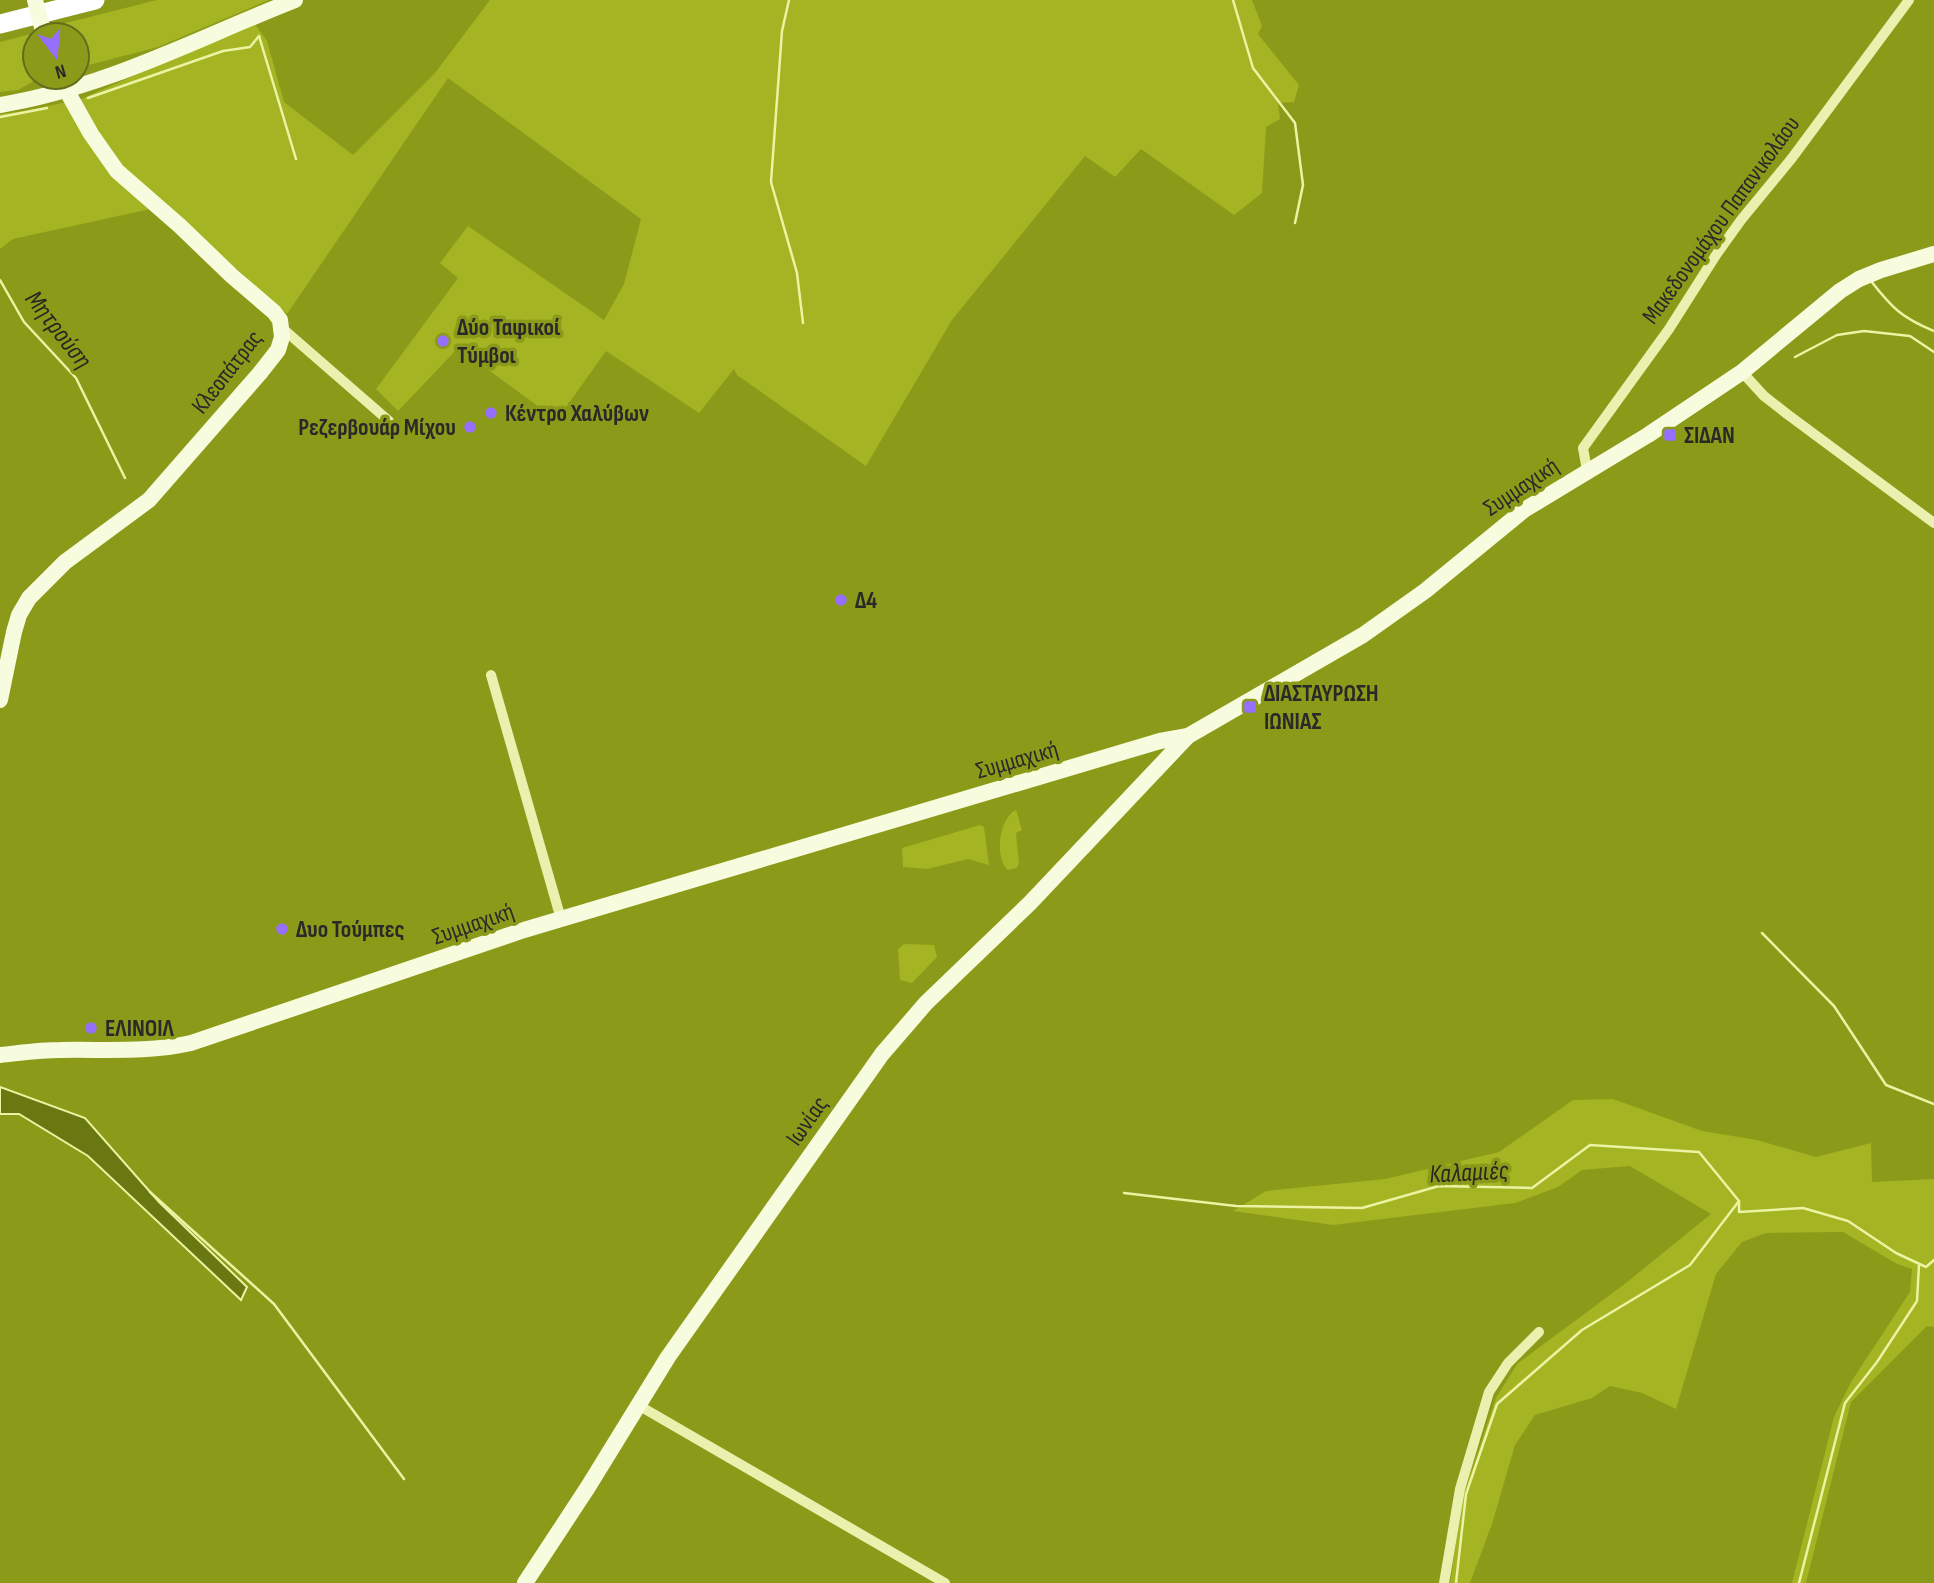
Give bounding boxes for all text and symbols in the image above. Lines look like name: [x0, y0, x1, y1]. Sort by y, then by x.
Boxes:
north arrow: [21, 21, 91, 91]
text: N: [52, 58, 68, 83]
street label: Μακεδονομάχου Παπανικολάου: [1636, 110, 1806, 330]
water label: Μητρούση: [18, 285, 98, 375]
place label: Δύο Ταφικοί Τύμβοι: [457, 313, 561, 370]
street label: Κλεοπάτρας: [185, 324, 269, 420]
marker: Δύο Ταφικοί Τύμβοι: [435, 333, 451, 349]
place label: Κέντρο Χαλύβων: [505, 399, 649, 428]
marker: Κέντρο Χαλύβων: [483, 405, 499, 421]
place label: Ρεζερβουάρ Μίχου: [298, 413, 456, 442]
marker: Ρεζερβουάρ Μίχου: [462, 419, 478, 435]
place label: ΣΙΔΑΝ: [1684, 421, 1735, 450]
marker: ΣΙΔΑΝ: [1662, 427, 1678, 443]
street label: Συμμαχική: [1478, 451, 1564, 523]
place label: Δ4: [855, 586, 877, 615]
marker: Δ4: [833, 592, 849, 608]
place label: ΔΙΑΣΤΑΥΡΩΣΗ ΙΩΝΙΑΣ: [1264, 679, 1379, 736]
marker: ΔΙΑΣΤΑΥΡΩΣΗ ΙΩΝΙΑΣ: [1242, 699, 1258, 715]
street label: Συμμαχική: [972, 734, 1062, 786]
street label: Συμμαχική: [428, 897, 518, 951]
place label: Δυο Τούμπες: [296, 915, 405, 944]
marker: Δυο Τούμπες: [274, 921, 290, 937]
place label: ΕΛΙΝΟΙΛ: [105, 1014, 175, 1043]
marker: ΕΛΙΝΟΙΛ: [83, 1020, 99, 1036]
street label: Ιωνίας: [780, 1091, 834, 1151]
water label: Καλαμιές: [1428, 1155, 1511, 1191]

